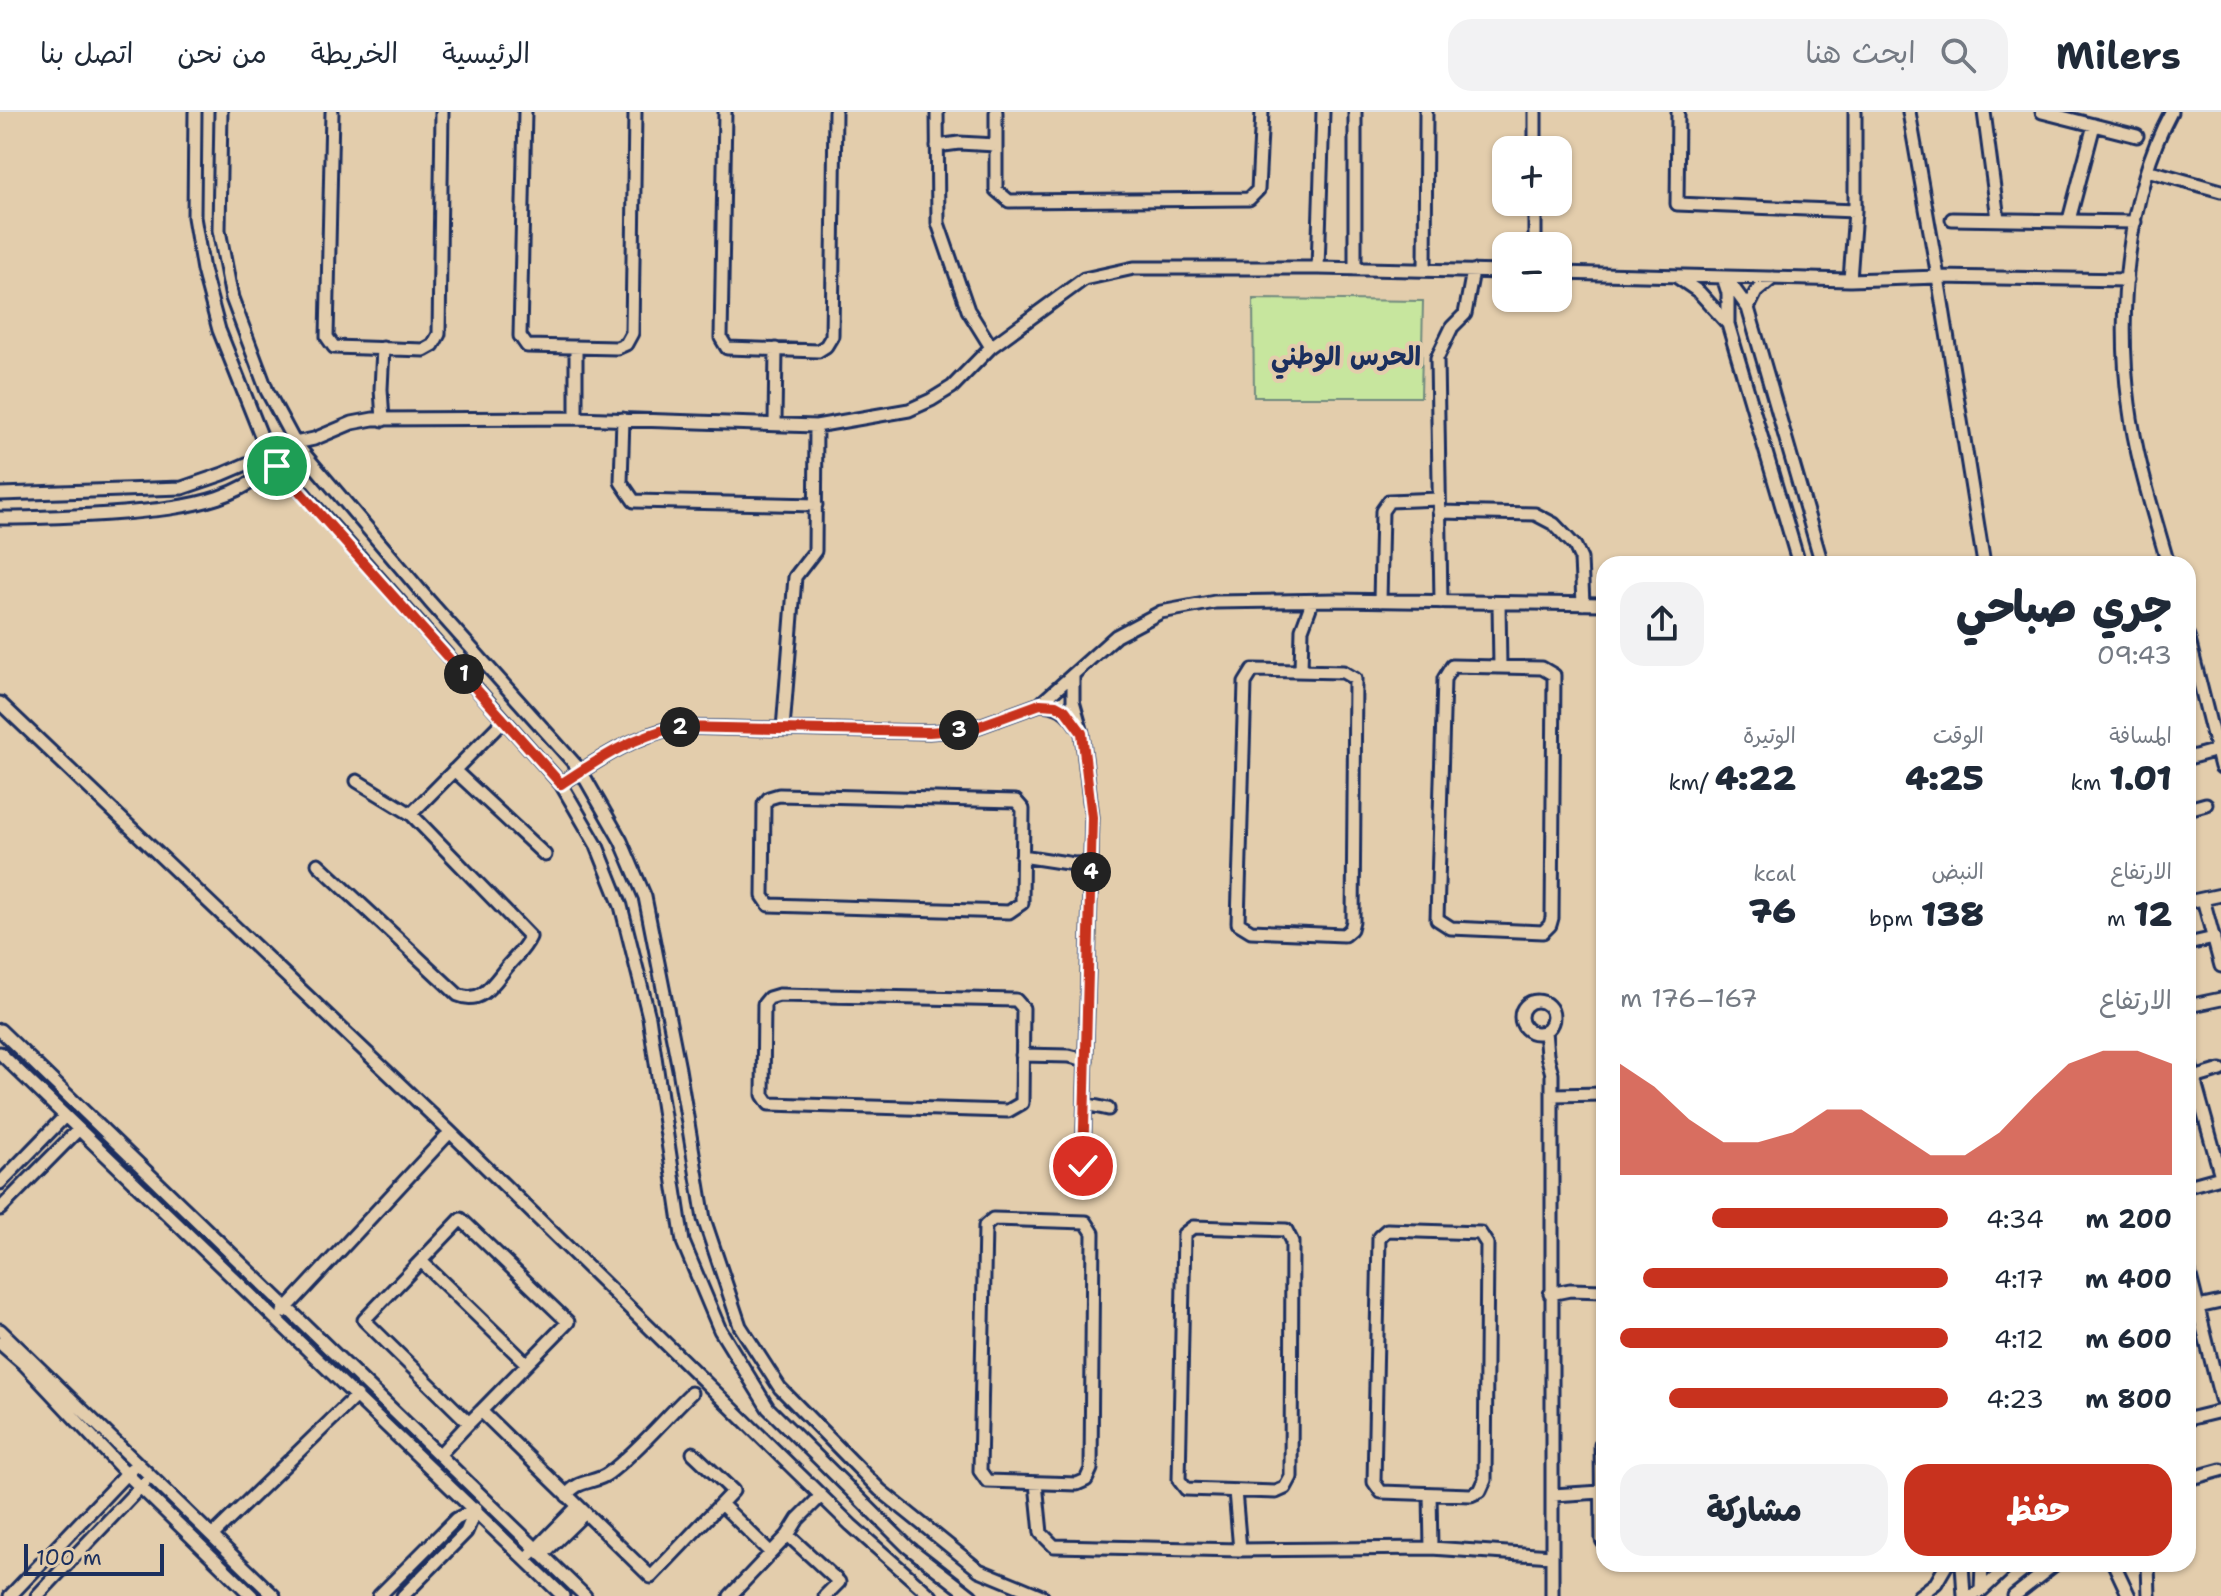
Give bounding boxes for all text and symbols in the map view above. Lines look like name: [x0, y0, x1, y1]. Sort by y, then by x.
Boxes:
search box: [1448, 19, 2008, 91]
text: Milers: [2056, 30, 2181, 81]
text: ابحث هنا: [1805, 32, 1916, 73]
icon: search: [1936, 33, 1980, 77]
text: اتصل بنا: [40, 34, 133, 72]
text: من نحن: [177, 34, 267, 72]
text: الخريطة: [311, 34, 398, 72]
text: الرئيسية: [442, 34, 530, 72]
map controls: [1492, 136, 1572, 312]
button: +: [1492, 136, 1572, 216]
button: −: [1492, 232, 1572, 312]
district label: الحرس الوطني: [1271, 338, 1421, 380]
pin: [243, 432, 311, 500]
icon: arrive: [255, 444, 299, 488]
text: جري صباحي: [1956, 577, 2172, 636]
button: share: [1620, 582, 1704, 666]
text: 09:43: [2097, 637, 2172, 672]
pin: 1: [444, 654, 484, 694]
text: 1: [459, 659, 469, 688]
pin: 2: [660, 707, 700, 747]
pin: 3: [939, 710, 979, 750]
text: 2: [672, 712, 688, 741]
text: 3: [951, 715, 967, 744]
text: الوتيرة: [1743, 721, 1796, 750]
text: الوقت: [1933, 721, 1984, 750]
text: المسافة: [2109, 721, 2172, 750]
text: 4:22: [1715, 755, 1796, 801]
text: 4:25: [1905, 755, 1984, 801]
text: 1.01: [2109, 755, 2172, 801]
text: /km: [1668, 768, 1715, 797]
text: km: [2070, 768, 2109, 797]
pin: 4: [1071, 852, 1111, 892]
text: 4: [1083, 857, 1099, 886]
text: النبض: [1931, 857, 1984, 886]
text: الارتفاع: [2110, 857, 2172, 886]
text: kcal: [1753, 859, 1796, 888]
text: 76: [1748, 888, 1796, 934]
text: 138: [1921, 891, 1984, 937]
text: 12: [2133, 891, 2172, 937]
text: bpm: [1869, 904, 1921, 933]
text: m: [2107, 904, 2133, 933]
text: 167–176 m: [1620, 980, 1758, 1015]
text: الارتفاع: [2099, 982, 2172, 1017]
pin: [1049, 1132, 1117, 1200]
icon: check: [1061, 1144, 1105, 1188]
text: 4:34: [1986, 1201, 2044, 1236]
text: 200 m: [2085, 1201, 2172, 1236]
text: 4:17: [1994, 1261, 2044, 1296]
text: 400 m: [2085, 1261, 2172, 1296]
text: 4:12: [1994, 1321, 2044, 1356]
text: 600 m: [2085, 1321, 2172, 1356]
text: 4:23: [1986, 1381, 2044, 1416]
text: 800 m: [2085, 1381, 2172, 1416]
button: مشاركة: [1620, 1464, 1888, 1556]
button: حفظ: [1904, 1464, 2172, 1556]
scale bar: [24, 1540, 164, 1576]
text: 100 m: [36, 1543, 102, 1572]

